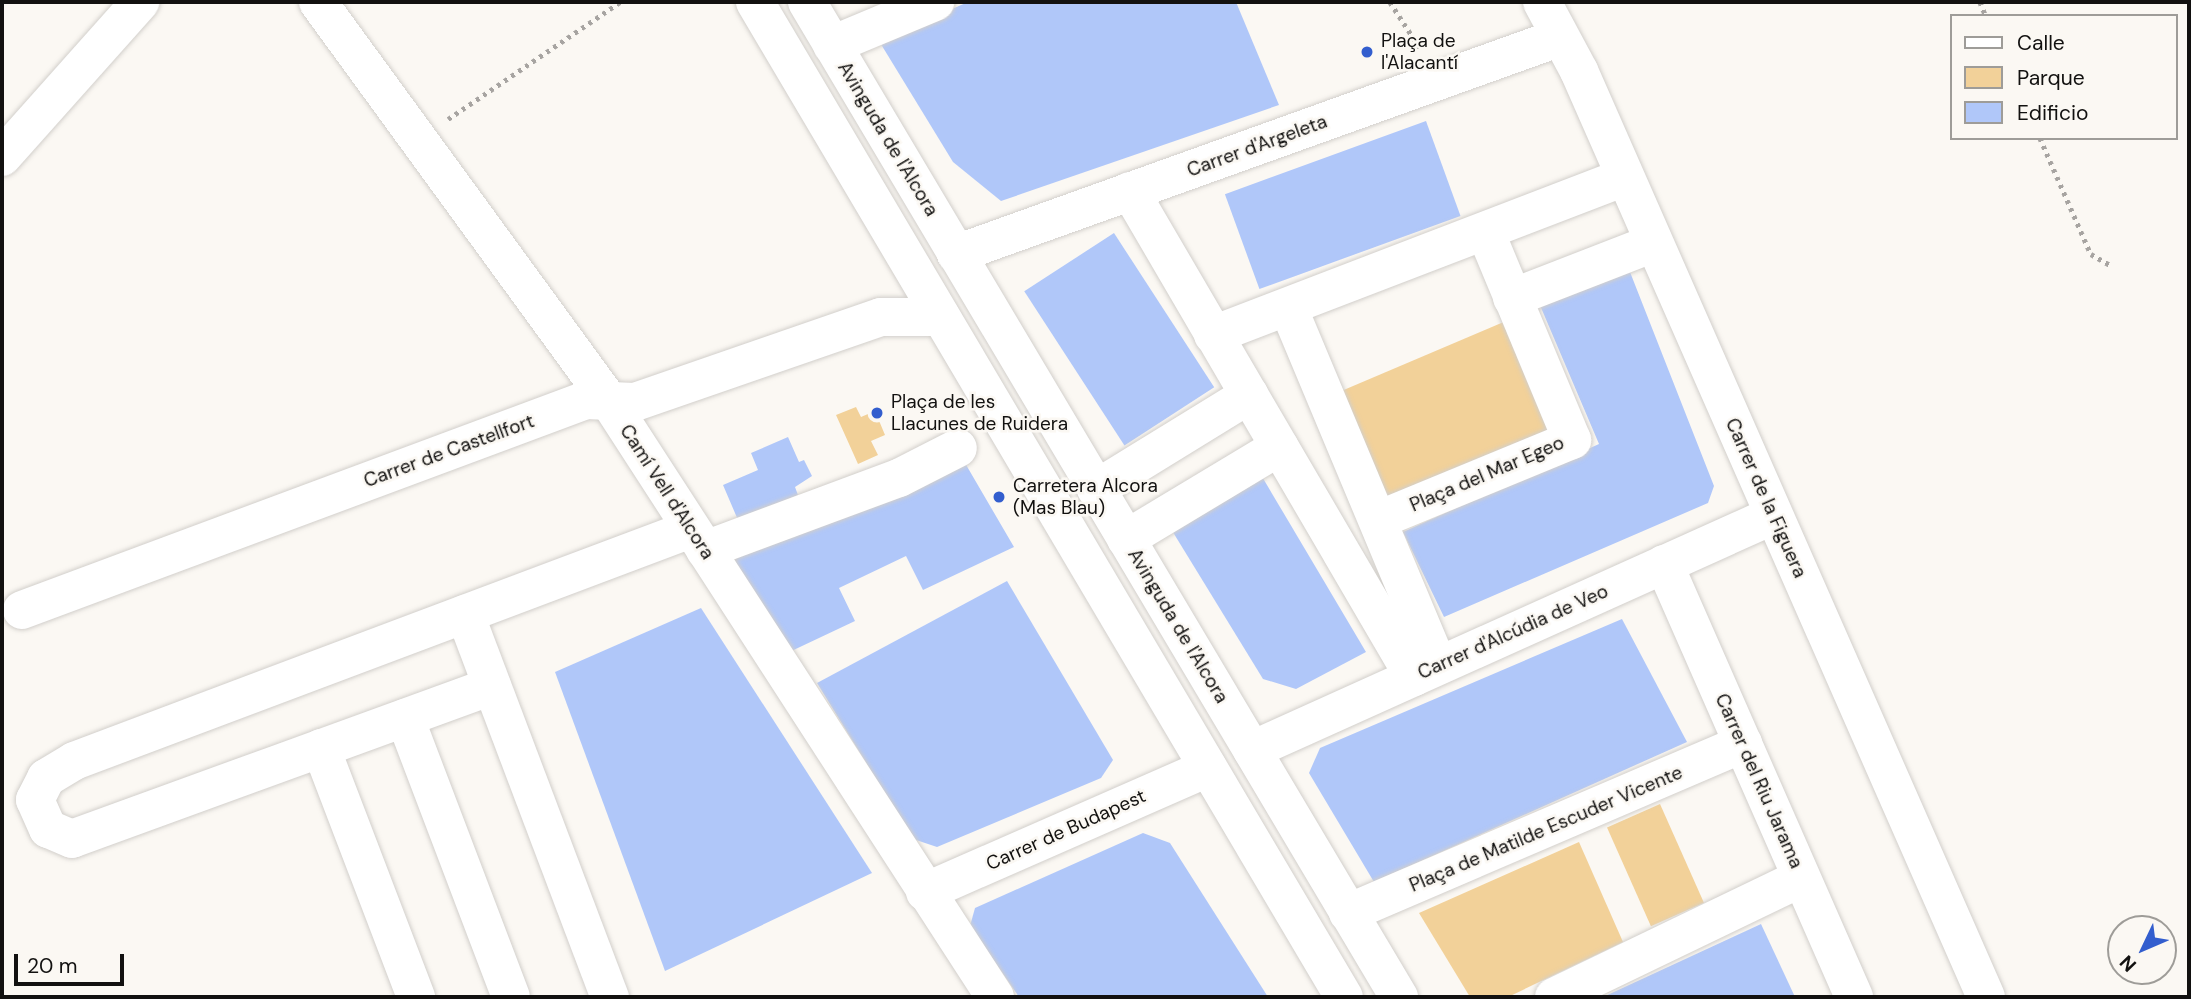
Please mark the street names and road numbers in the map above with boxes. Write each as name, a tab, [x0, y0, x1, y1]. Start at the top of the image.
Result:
street label: Avinguda de l'Alcora	[833, 58, 943, 220]
street label: Carrer d'Argeleta	[1184, 110, 1330, 182]
street label: Carrer de Castellfort	[361, 410, 537, 492]
street label: Carrer de la Figuera	[1721, 415, 1811, 581]
street label: Camí Vell d'Alcora	[615, 420, 719, 564]
street label: Plaça del Mar Egeo	[1406, 431, 1568, 517]
street label: Avinguda de l'Alcora	[1123, 545, 1233, 707]
street label: Carrer d'Alcúdia de Veo	[1414, 580, 1612, 684]
street label: Carrer del Riu Jarama	[1710, 690, 1808, 872]
street label: Plaça de Matilde Escuder Vicente	[1406, 761, 1686, 897]
street label: Carrer de Budapest	[983, 785, 1149, 875]

